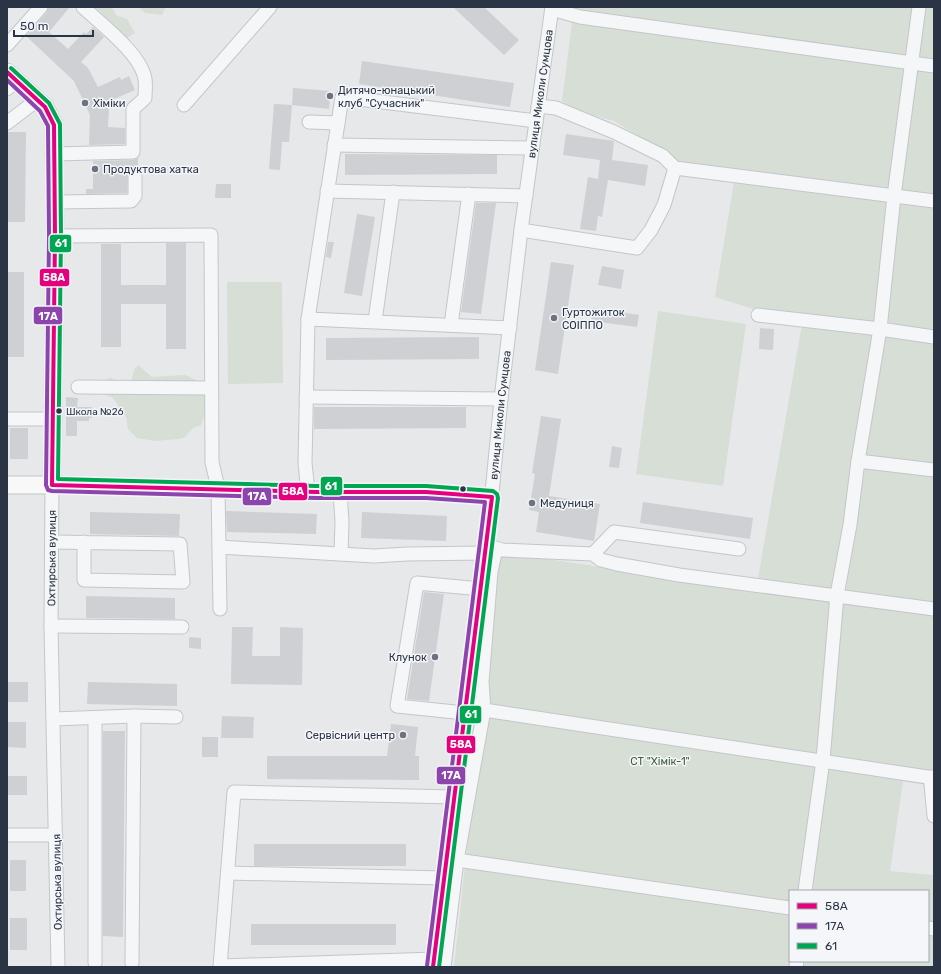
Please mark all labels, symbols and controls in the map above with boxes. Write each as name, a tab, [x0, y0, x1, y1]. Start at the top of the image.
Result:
scale bar	[14, 12, 93, 38]
text: 50 m	[20, 19, 48, 33]
street label: вулиця Миколи Сумцова	[525, 28, 556, 159]
place label: Дитячо-юнацький клуб "Сучасник"	[338, 84, 435, 110]
marker: Дитячо-юнацький клуб "Сучасник"	[325, 91, 335, 101]
place label: Хіміки	[93, 97, 125, 110]
marker: Хіміки	[80, 98, 90, 108]
place label: Продуктова хатка	[103, 163, 199, 176]
marker: Продуктова хатка	[90, 164, 100, 174]
line badge: 61	[49, 234, 72, 253]
text: 61	[55, 237, 67, 250]
line badge: 58А	[39, 268, 70, 287]
text: 58А	[43, 271, 65, 284]
line badge: 17А	[33, 306, 63, 325]
place label: Гуртожиток СОІППО	[562, 306, 625, 332]
text: 17А	[38, 310, 58, 323]
marker: Гуртожиток СОІППО	[549, 313, 559, 323]
street label: вулиця Миколи Сумцова	[487, 350, 514, 480]
marker: Школа №26	[54, 406, 64, 416]
place label: Школа №26	[66, 406, 124, 418]
line badge: 61	[320, 476, 343, 496]
text: 61	[325, 480, 337, 493]
line badge: 58А	[278, 482, 308, 501]
unlabelled marker	[458, 484, 468, 494]
text: 58А	[282, 485, 304, 498]
line badge: 17А	[242, 487, 272, 506]
text: 17А	[247, 490, 267, 503]
place label: Медуниця	[540, 497, 594, 510]
marker: Медуниця	[527, 498, 537, 508]
street label: Охтирська вулиця	[45, 510, 59, 606]
place label: Клунок	[389, 651, 427, 664]
marker: Клунок	[430, 652, 440, 662]
line badge: 61	[459, 705, 482, 724]
text: 61	[465, 708, 477, 721]
place label: Сервісний центр	[305, 729, 395, 742]
marker: Сервісний центр	[398, 730, 408, 740]
line badge: 58А	[446, 735, 476, 754]
text: 58А	[450, 738, 472, 751]
park label: СТ "Хімік-1"	[630, 755, 690, 768]
line badge: 17А	[436, 766, 466, 785]
text: 17А	[441, 769, 461, 782]
street label: Охтирська вулиця	[50, 834, 65, 930]
legend	[789, 890, 929, 962]
text: 58А	[825, 899, 848, 913]
text: 17А	[825, 919, 844, 933]
text: 61	[825, 939, 837, 953]

